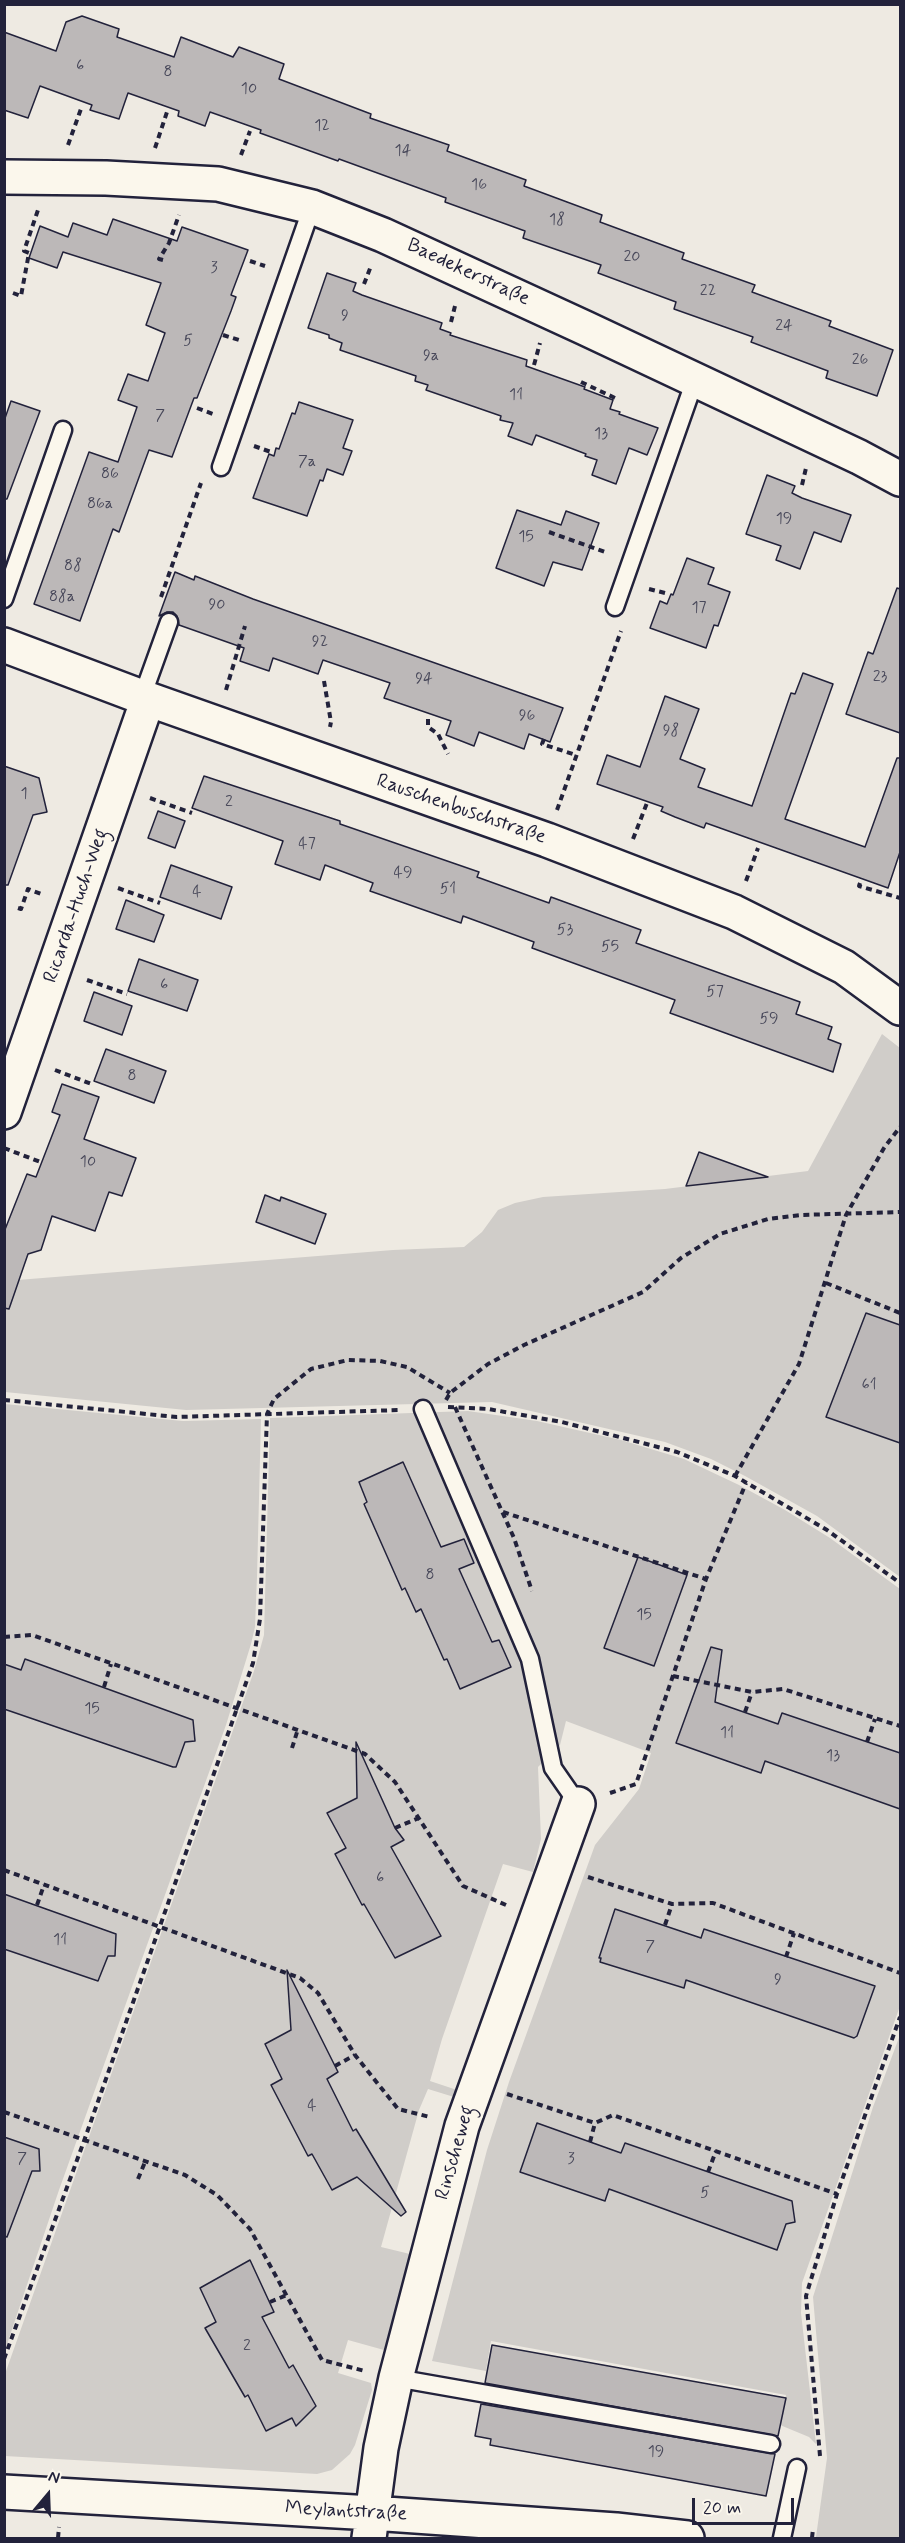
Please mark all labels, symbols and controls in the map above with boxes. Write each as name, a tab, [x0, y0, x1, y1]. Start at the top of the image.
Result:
house number: 6	[76, 57, 84, 77]
house number: 8	[163, 63, 173, 83]
house number: 10	[241, 80, 257, 100]
house number: 12	[314, 117, 330, 137]
house number: 14	[395, 142, 411, 162]
house number: 16	[471, 176, 487, 196]
house number: 18	[549, 211, 565, 231]
street label: Baedekerstraße	[403, 234, 533, 312]
house number: 20	[624, 248, 640, 268]
house number: 3	[210, 259, 218, 279]
house number: 22	[700, 282, 716, 302]
house number: 9	[341, 307, 349, 327]
house number: 24	[775, 317, 793, 337]
house number: 5	[183, 332, 193, 352]
house number: 9a	[423, 347, 439, 367]
house number: 26	[852, 351, 868, 371]
house number: 11	[509, 386, 523, 406]
house number: 7	[155, 407, 165, 427]
house number: 13	[594, 425, 608, 445]
house number: 7a	[298, 453, 316, 473]
house number: 86	[101, 465, 119, 485]
house number: 86a	[87, 495, 113, 515]
house number: 19	[776, 510, 792, 530]
house number: 15	[518, 528, 534, 548]
house number: 88	[64, 557, 82, 577]
house number: 88a	[49, 588, 75, 608]
house number: 90	[208, 596, 226, 616]
house number: 17	[691, 599, 707, 619]
house number: 92	[312, 633, 328, 653]
house number: 23	[873, 668, 887, 688]
house number: 94	[415, 670, 433, 690]
house number: 96	[519, 707, 535, 727]
house number: 98	[663, 722, 679, 742]
street label: Rauschenbuschstraße	[373, 770, 549, 850]
house number: 1	[20, 785, 28, 805]
house number: 2	[225, 793, 233, 813]
street label: Ricarda-Huch-Weg	[39, 826, 115, 986]
house number: 47	[298, 835, 316, 855]
house number: 49	[394, 864, 412, 884]
house number: 51	[440, 880, 456, 900]
house number: 4	[192, 883, 202, 903]
house number: 53	[557, 921, 573, 941]
house number: 55	[601, 938, 619, 958]
house number: 6	[160, 976, 168, 996]
house number: 57	[706, 983, 724, 1003]
house number: 59	[759, 1010, 779, 1030]
house number: 8	[127, 1067, 137, 1087]
house number: 10	[80, 1153, 96, 1173]
house number: 61	[861, 1376, 877, 1396]
house number: 8	[425, 1566, 435, 1586]
house number: 15	[636, 1606, 652, 1626]
house number: 15	[84, 1700, 100, 1720]
house number: 11	[720, 1724, 734, 1744]
house number: 13	[826, 1747, 840, 1767]
house number: 6	[376, 1869, 384, 1889]
house number: 11	[53, 1931, 67, 1951]
house number: 7	[645, 1938, 655, 1958]
house number: 9	[774, 1971, 782, 1991]
house number: 4	[307, 2097, 317, 2117]
street label: Rinscheweg	[431, 2103, 481, 2203]
house number: 7	[17, 2150, 27, 2170]
house number: 3	[567, 2150, 575, 2170]
house number: 5	[700, 2184, 710, 2204]
house number: 2	[243, 2337, 251, 2357]
house number: 19	[648, 2443, 664, 2463]
north arrow	[18, 2465, 78, 2525]
text: N	[46, 2466, 62, 2489]
scale bar	[695, 2486, 797, 2524]
text: 20 m	[703, 2496, 741, 2520]
street label: Meylantstraße	[284, 2497, 408, 2527]

